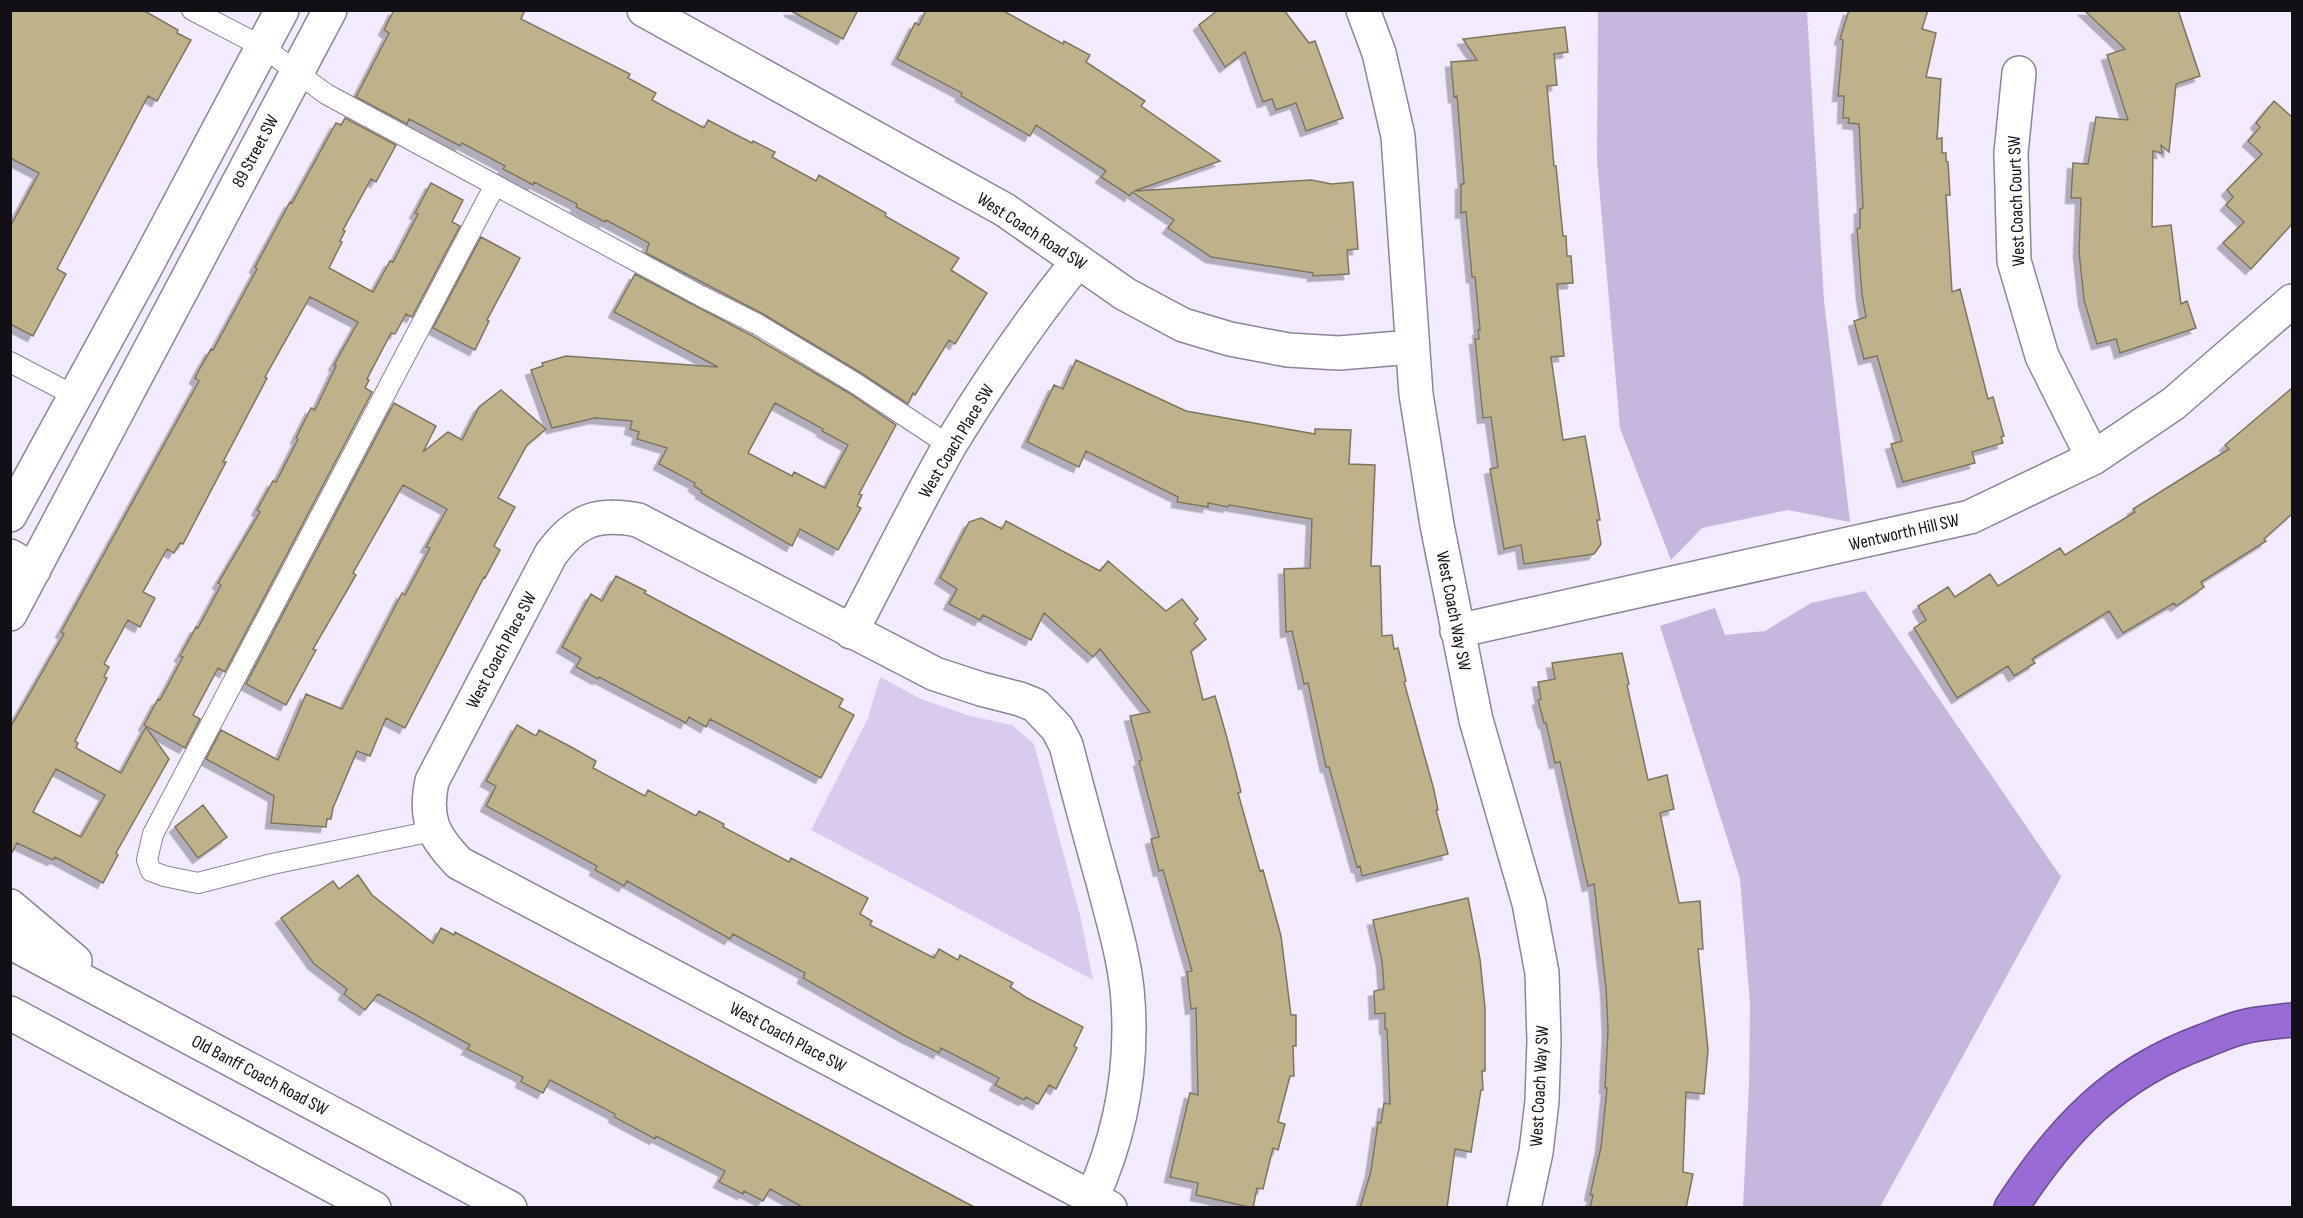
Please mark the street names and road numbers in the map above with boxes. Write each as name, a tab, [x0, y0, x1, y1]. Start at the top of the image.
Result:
street label: 89 Street SW	[228, 111, 283, 191]
street label: West Coach Court SW	[2004, 135, 2029, 267]
street label: West Coach Road SW	[973, 188, 1091, 275]
street label: West Coach Place SW	[914, 380, 999, 502]
street label: Wentworth Hill SW	[1847, 510, 1961, 555]
street label: West Coach Way SW	[1432, 549, 1475, 673]
street label: West Coach Place SW	[462, 588, 541, 712]
street label: West Coach Place SW	[726, 998, 850, 1077]
street label: West Coach Way SW	[1526, 1025, 1553, 1147]
street label: Old Banff Coach Road SW	[188, 1031, 332, 1120]

